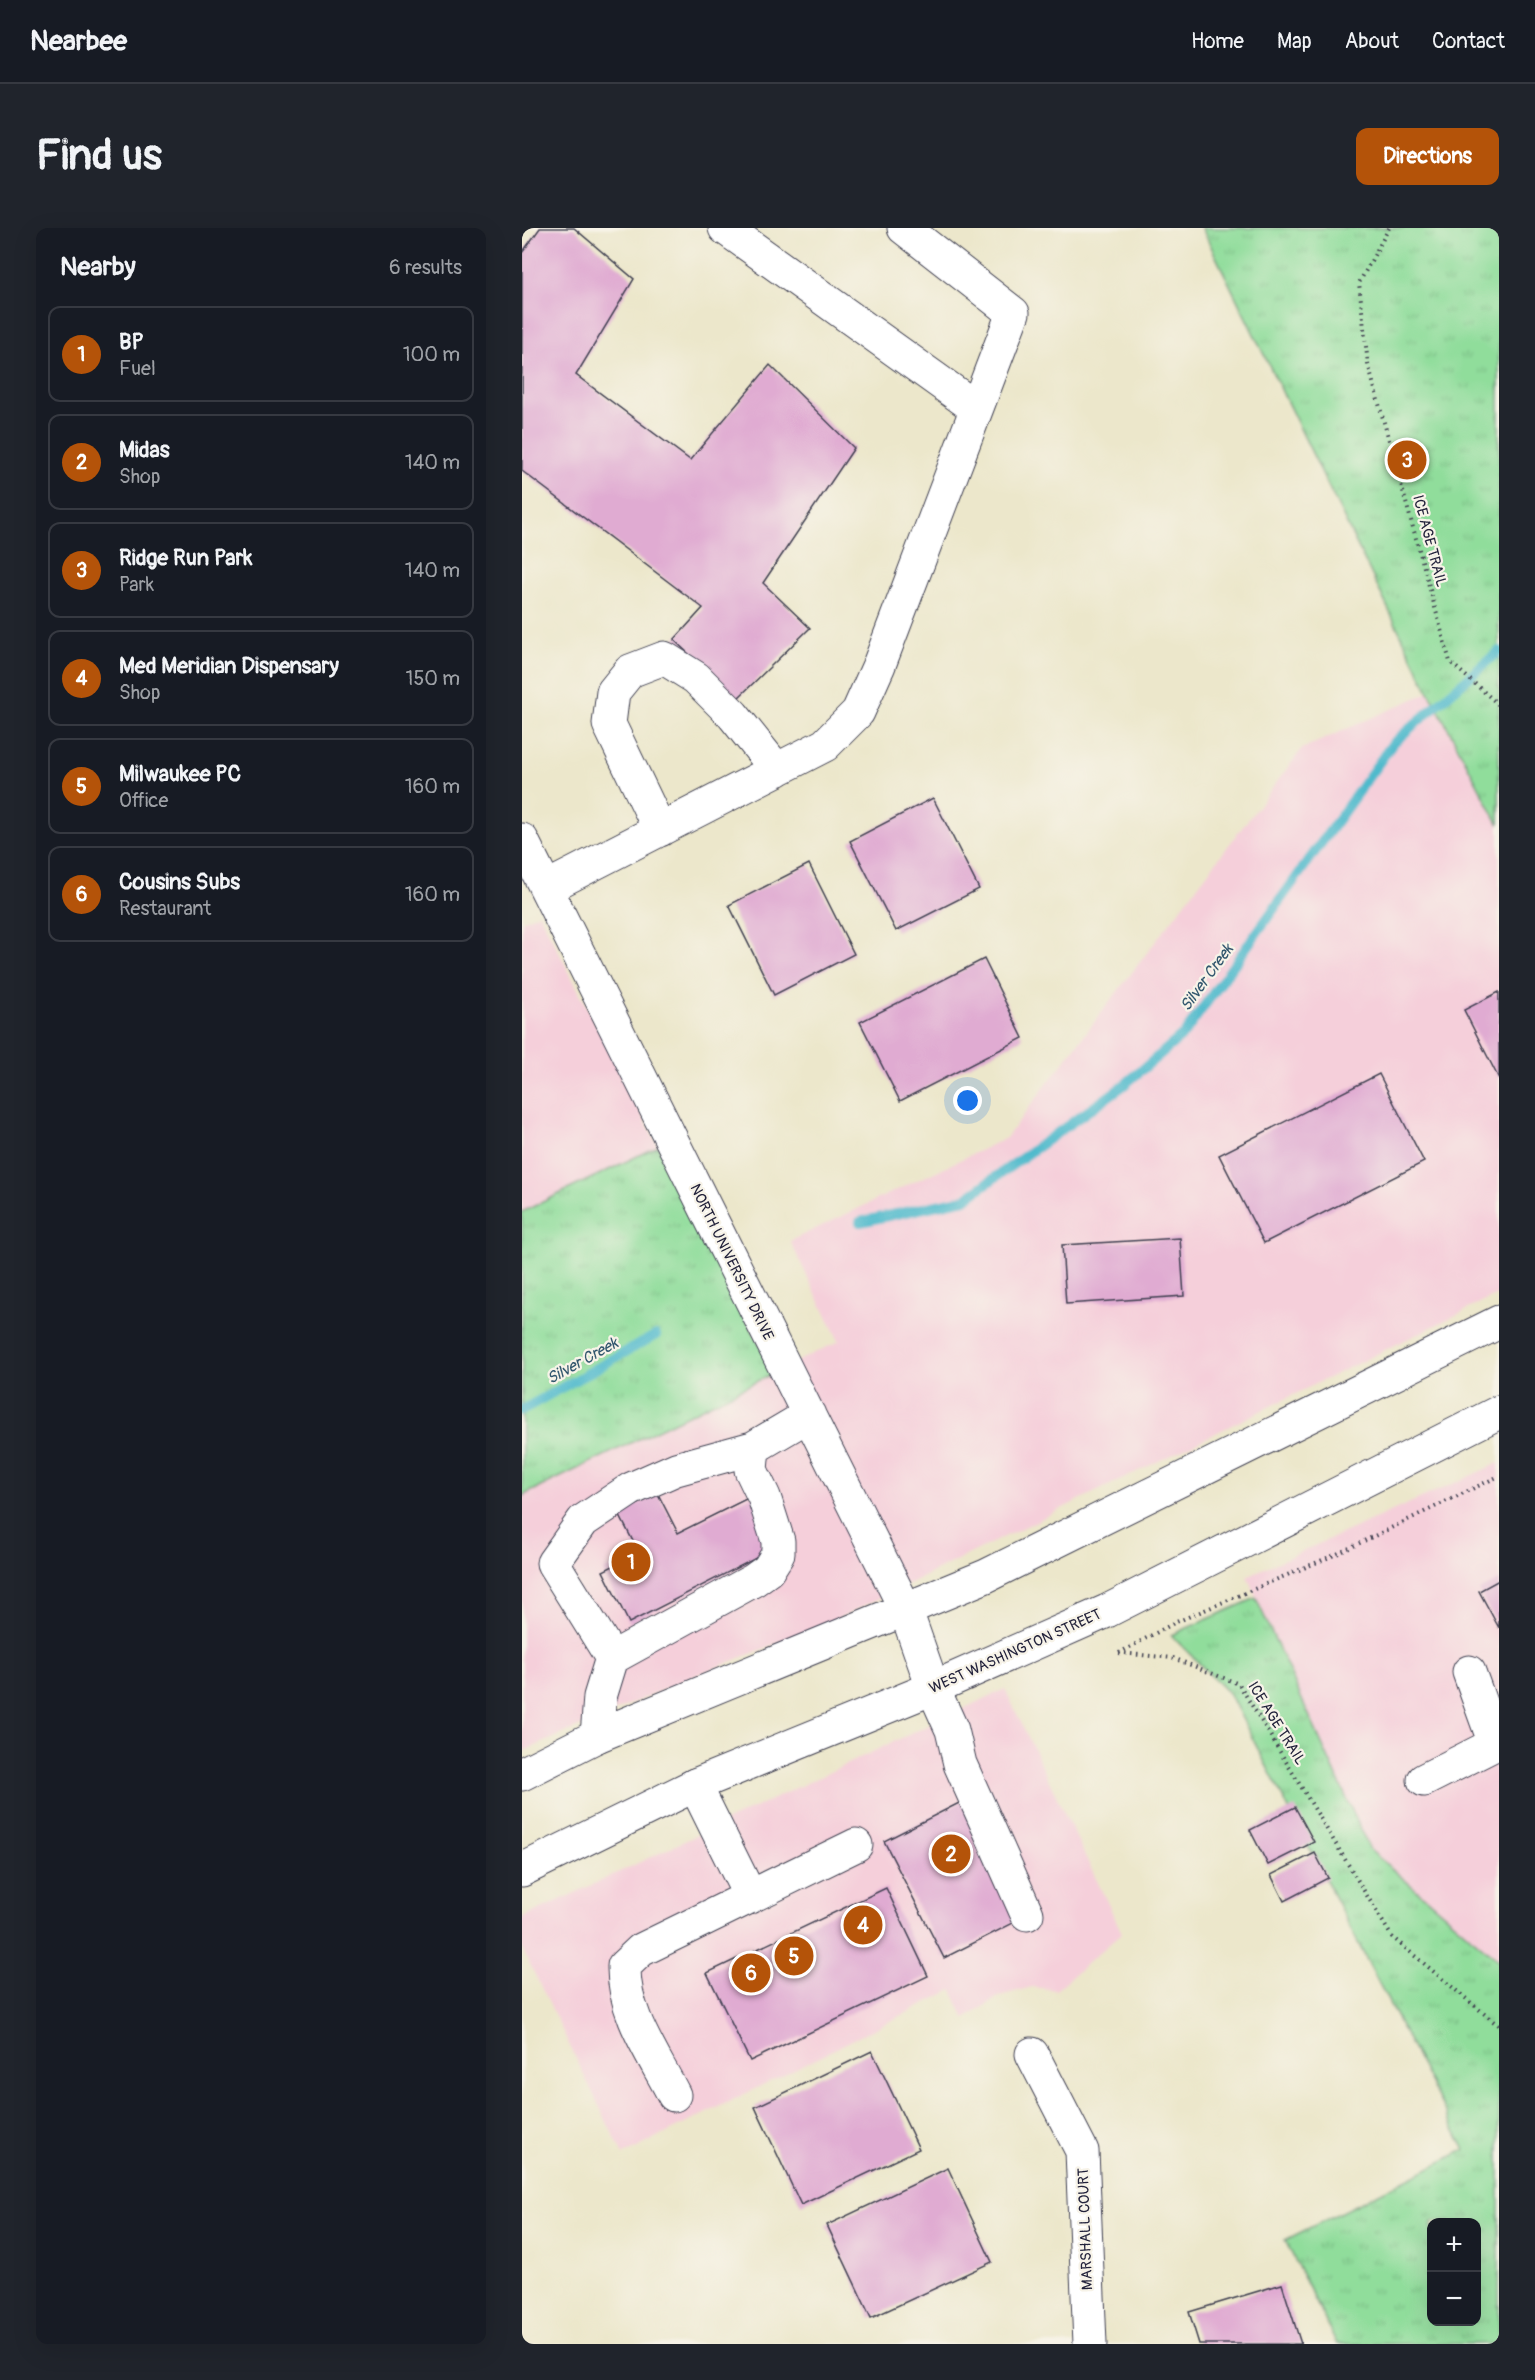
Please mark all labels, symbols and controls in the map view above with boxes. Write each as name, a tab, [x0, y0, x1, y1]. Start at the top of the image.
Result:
text: Nearbee	[30, 24, 127, 59]
text: Home	[1191, 28, 1244, 55]
text: Map	[1277, 28, 1312, 55]
text: About	[1345, 28, 1399, 55]
text: Contact	[1432, 28, 1505, 55]
button: Directions	[1356, 128, 1499, 185]
text: Find us	[36, 130, 162, 182]
text: Nearby	[60, 251, 136, 283]
text: 6 results	[389, 255, 462, 280]
text: BP	[119, 328, 144, 356]
text: 1	[78, 342, 85, 367]
text: 100 m	[403, 342, 460, 367]
text: Fuel	[119, 356, 156, 381]
text: Midas	[119, 436, 170, 464]
pin: 3	[1388, 438, 1426, 482]
text: 2	[76, 450, 87, 475]
text: 140 m	[405, 450, 460, 475]
text: Shop	[119, 464, 160, 489]
street label: ICE AGE TRAIL	[1408, 493, 1451, 589]
text: Ridge Run Park	[119, 544, 253, 572]
text: 3	[76, 558, 87, 583]
text: 140 m	[405, 558, 460, 583]
text: Park	[119, 572, 154, 597]
text: Med Meridian Dispensary	[119, 652, 339, 680]
text: 4	[76, 666, 87, 691]
text: 150 m	[406, 666, 460, 691]
text: Shop	[119, 680, 160, 705]
text: Milwaukee PC	[119, 760, 241, 788]
text: 5	[76, 774, 87, 799]
text: 160 m	[405, 774, 460, 799]
text: Office	[119, 788, 168, 813]
text: Cousins Subs	[119, 868, 240, 896]
text: 6	[76, 882, 87, 907]
text: 160 m	[405, 882, 460, 907]
text: Restaurant	[119, 896, 211, 921]
water label: Silver Creek	[1176, 939, 1239, 1015]
your location	[953, 1086, 982, 1115]
street label: NORTH UNIVERSITY DRIVE	[685, 1181, 778, 1344]
water label: Silver Creek	[544, 1333, 623, 1389]
pin: 1	[612, 1540, 650, 1584]
street label: WEST WASHINGTON STREET	[926, 1605, 1104, 1698]
street label: ICE AGE TRAIL	[1243, 1678, 1310, 1768]
pin: 2	[932, 1832, 970, 1876]
pin: 4	[844, 1902, 882, 1948]
pin: 5	[774, 1934, 814, 1978]
pin: 6	[732, 1950, 770, 1996]
street label: MARSHALL COURT	[1074, 2167, 1097, 2291]
map controls	[1427, 2218, 1481, 2326]
button: +	[1427, 2218, 1481, 2272]
button: −	[1427, 2272, 1481, 2326]

